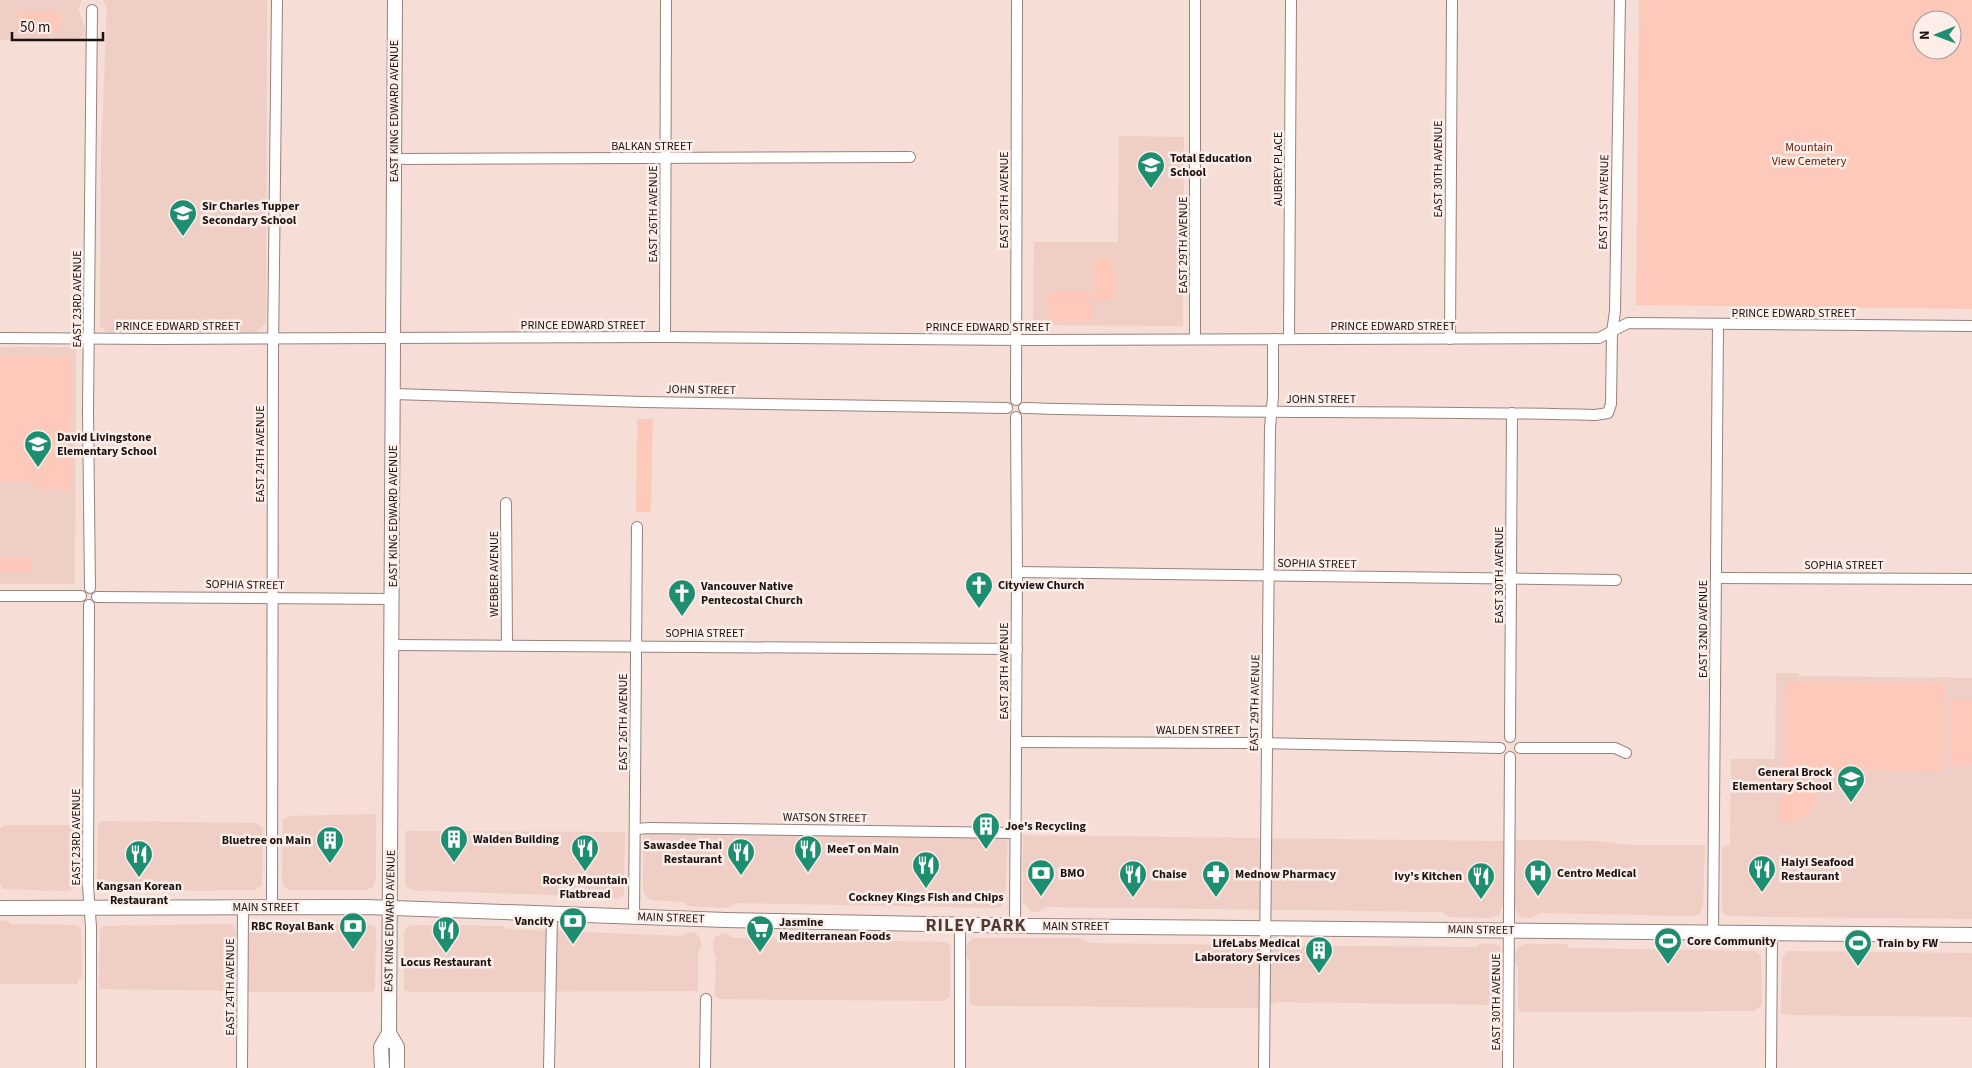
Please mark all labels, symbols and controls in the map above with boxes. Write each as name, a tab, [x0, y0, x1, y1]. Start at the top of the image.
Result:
scale bar	[12, 10, 104, 42]
north arrow	[1912, 10, 1962, 60]
text: 50 m	[20, 17, 50, 38]
text: N	[1915, 30, 1935, 40]
street label: EAST KING EDWARD AVENUE	[386, 40, 403, 182]
street label: EAST 30TH AVENUE	[1430, 120, 1447, 218]
street label: AUBREY PLACE	[1270, 132, 1287, 206]
street label: BALKAN STREET	[611, 138, 693, 155]
park label: Mountain View Cemetery	[1772, 139, 1847, 170]
school or university icon: Total Education School	[1136, 150, 1166, 189]
place label: Total Education School	[1170, 150, 1252, 181]
street label: EAST 28TH AVENUE	[996, 151, 1013, 249]
street label: EAST 31ST AVENUE	[1595, 154, 1613, 250]
street label: EAST 26TH AVENUE	[645, 165, 662, 263]
street label: EAST 29TH AVENUE	[1175, 196, 1192, 294]
school or university icon: Sir Charles Tupper Secondary School	[168, 198, 198, 237]
place label: Sir Charles Tupper Secondary School	[202, 198, 299, 229]
street label: EAST 23RD AVENUE	[69, 250, 86, 348]
street label: PRINCE EDWARD STREET	[1732, 305, 1857, 322]
street label: PRINCE EDWARD STREET	[521, 317, 646, 334]
street label: PRINCE EDWARD STREET	[116, 318, 241, 335]
street label: PRINCE EDWARD STREET	[1331, 318, 1456, 335]
street label: PRINCE EDWARD STREET	[926, 319, 1051, 336]
street label: JOHN STREET	[666, 381, 737, 399]
street label: JOHN STREET	[1286, 391, 1357, 408]
street label: EAST 24TH AVENUE	[252, 405, 269, 503]
school or university icon: David Livingstone Elementary School	[23, 429, 53, 468]
place label: David Livingstone Elementary School	[57, 429, 157, 460]
street label: EAST KING EDWARD AVENUE	[385, 445, 402, 587]
street label: EAST 30TH AVENUE	[1491, 526, 1508, 624]
street label: WEBBER AVENUE	[486, 531, 503, 617]
street label: SOPHIA STREET	[1277, 555, 1357, 573]
street label: SOPHIA STREET	[1804, 557, 1884, 574]
church icon: Cityview Church	[964, 570, 994, 609]
street label: SOPHIA STREET	[205, 576, 285, 594]
place label: Cityview Church	[998, 577, 1085, 594]
church icon: Vancouver Native Pentecostal Church	[667, 578, 697, 617]
place label: Vancouver Native Pentecostal Church	[700, 578, 803, 609]
street label: EAST 32ND AVENUE	[1695, 580, 1712, 678]
street label: EAST 28TH AVENUE	[996, 622, 1013, 720]
street label: SOPHIA STREET	[665, 625, 745, 642]
street label: EAST 29TH AVENUE	[1246, 654, 1264, 752]
street label: EAST 26TH AVENUE	[615, 673, 632, 771]
street label: WALDEN STREET	[1156, 722, 1241, 739]
place label: General Brock Elementary School	[1732, 764, 1833, 795]
school or university icon: General Brock Elementary School	[1836, 764, 1866, 803]
street label: EAST 23RD AVENUE	[68, 788, 85, 886]
street label: WATSON STREET	[783, 809, 868, 827]
building icon: Joe's Recycling	[971, 811, 1001, 850]
place label: Joe's Recycling	[1005, 818, 1087, 835]
building icon: Walden Building	[439, 824, 469, 863]
building icon: Bluetree on Main	[315, 825, 345, 864]
place label: Walden Building	[473, 831, 560, 848]
place label: Bluetree on Main	[222, 832, 311, 849]
restaurant icon: Rocky Mountain Flatbread	[570, 833, 600, 872]
restaurant icon: MeeT on Main	[793, 834, 823, 873]
place label: Sawasdee Thai Restaurant	[643, 837, 722, 868]
restaurant icon: Sawasdee Thai Restaurant	[726, 837, 756, 876]
restaurant icon: Kangsan Korean Restaurant	[124, 839, 154, 878]
place label: MeeT on Main	[827, 841, 899, 858]
street label: EAST KING EDWARD AVENUE	[380, 850, 400, 992]
restaurant icon: Cockney Kings Fish and Chips	[911, 850, 941, 889]
restaurant icon: Haiyi Seafood Restaurant	[1747, 854, 1777, 893]
place label: Haiyi Seafood Restaurant	[1781, 854, 1854, 885]
bank icon: BMO	[1026, 858, 1056, 897]
hospital icon: Centro Medical	[1523, 858, 1553, 897]
restaurant icon: Chaise	[1118, 859, 1148, 898]
pharmacy icon: Mednow Pharmacy	[1201, 859, 1231, 898]
restaurant icon: Ivy's Kitchen	[1466, 861, 1496, 900]
place label: BMO	[1060, 865, 1085, 882]
place label: Centro Medical	[1557, 865, 1637, 882]
place label: Chaise	[1152, 866, 1187, 883]
place label: Mednow Pharmacy	[1235, 866, 1337, 883]
place label: Ivy's Kitchen	[1394, 868, 1462, 885]
place label: Rocky Mountain Flatbread	[542, 872, 628, 903]
place label: Kangsan Korean Restaurant	[96, 878, 182, 909]
place label: Cockney Kings Fish and Chips	[848, 889, 1004, 906]
street label: MAIN STREET	[232, 899, 300, 916]
bank icon: Vancity	[558, 906, 588, 945]
street label: MAIN STREET	[637, 908, 705, 928]
bank icon: RBC Royal Bank	[338, 911, 368, 950]
place label: Vancity	[514, 913, 555, 930]
district label: RILEY PARK	[925, 913, 1027, 938]
supermarket icon: Jasmine Mediterranean Foods	[745, 914, 775, 953]
place label: Jasmine Mediterranean Foods	[779, 914, 891, 945]
restaurant icon: Locus Restaurant	[431, 915, 461, 954]
place label: RBC Royal Bank	[251, 918, 334, 935]
street label: MAIN STREET	[1042, 918, 1110, 935]
street label: MAIN STREET	[1447, 921, 1515, 939]
sports icon: Core Community	[1653, 926, 1683, 965]
sports icon: Train by FW	[1843, 928, 1873, 967]
place label: Core Community	[1687, 933, 1777, 950]
place label: LifeLabs Medical Laboratory Services	[1195, 935, 1301, 966]
building icon: LifeLabs Medical Laboratory Services	[1304, 935, 1334, 974]
place label: Train by FW	[1877, 935, 1938, 952]
street label: EAST 24TH AVENUE	[222, 938, 239, 1036]
street label: EAST 30TH AVENUE	[1488, 953, 1505, 1051]
place label: Locus Restaurant	[400, 954, 492, 971]

